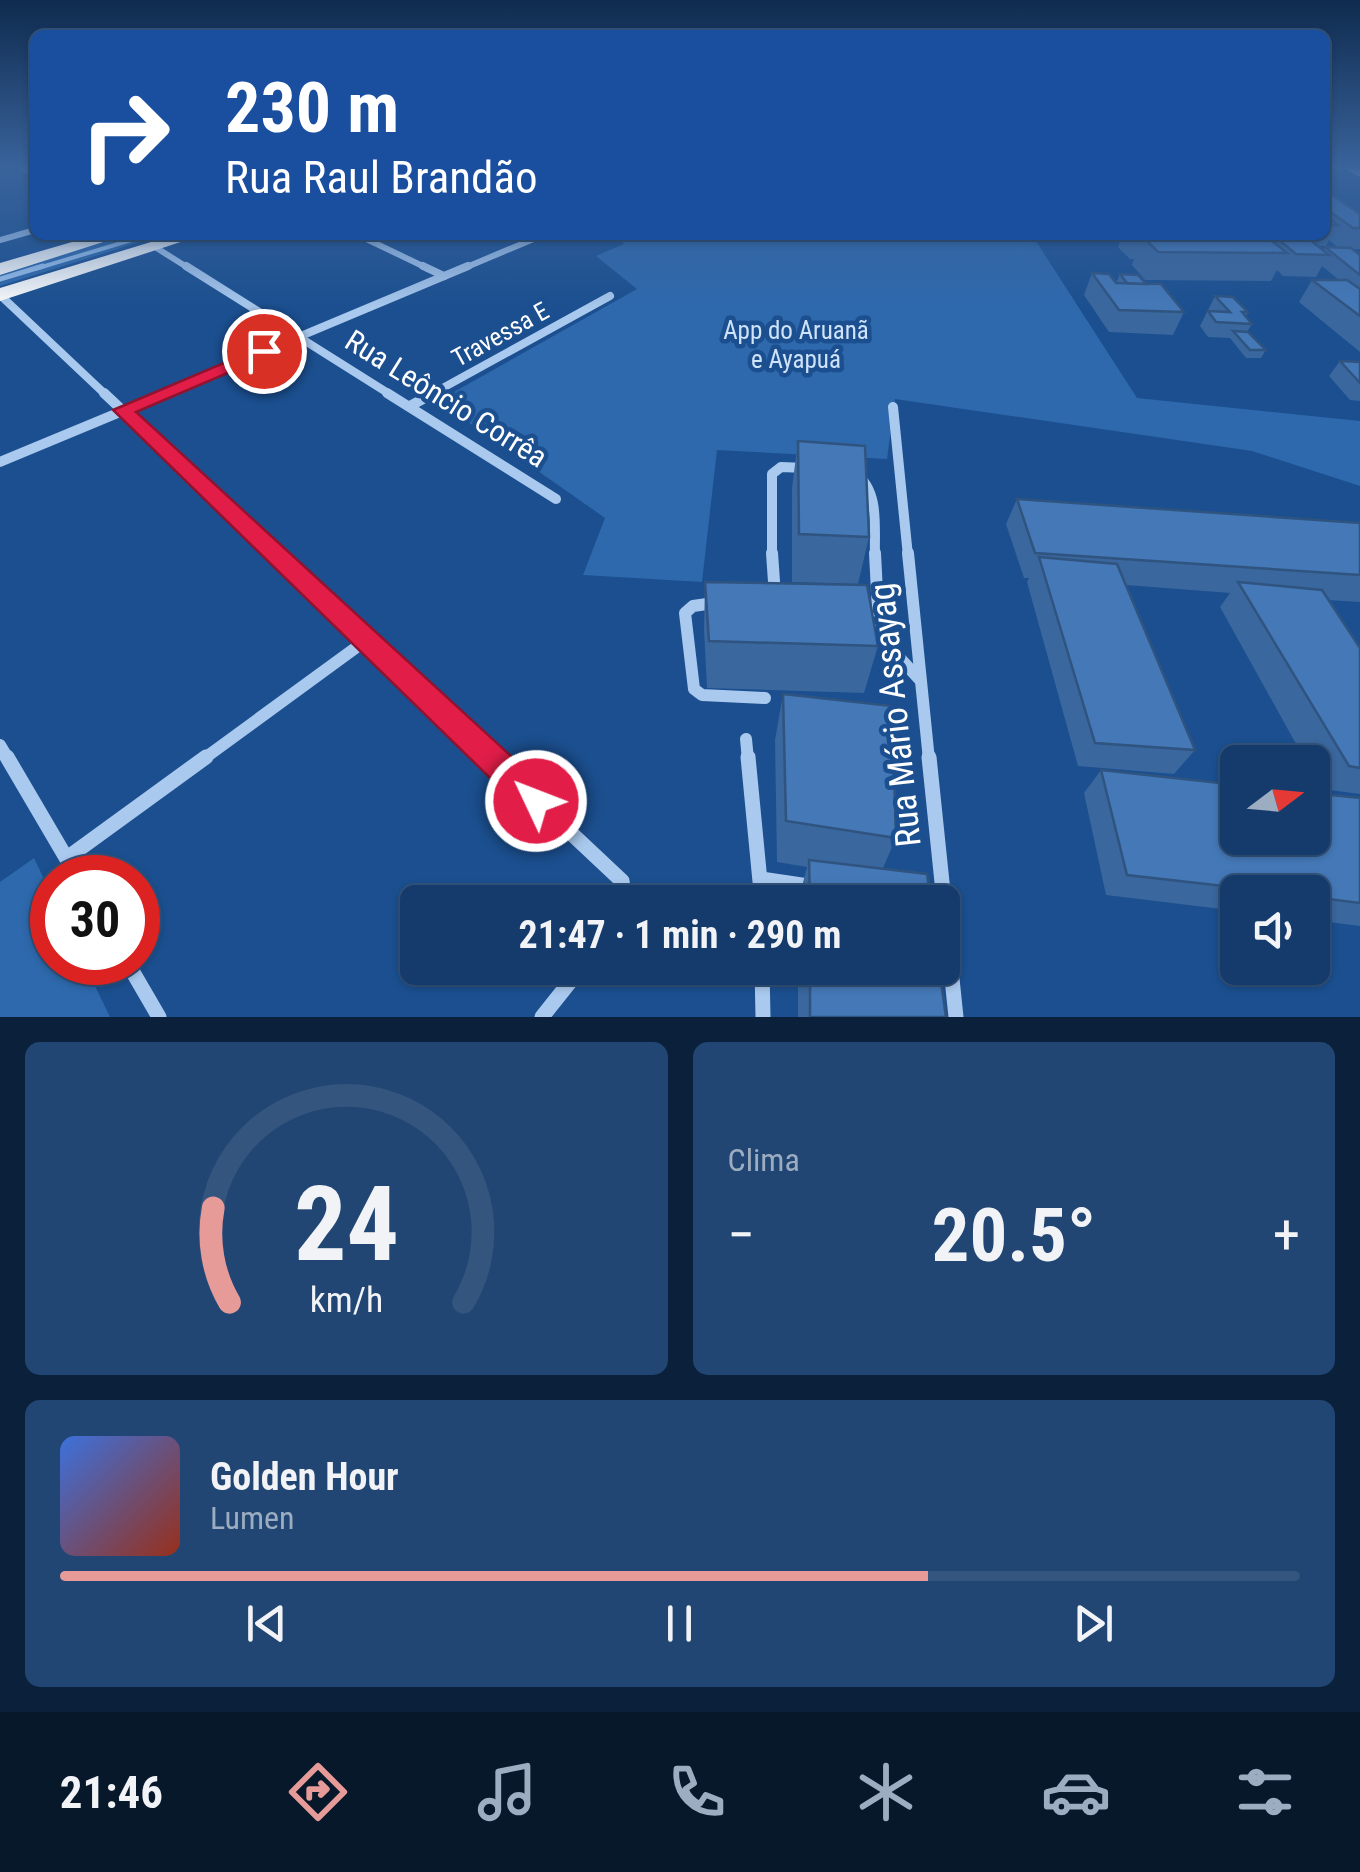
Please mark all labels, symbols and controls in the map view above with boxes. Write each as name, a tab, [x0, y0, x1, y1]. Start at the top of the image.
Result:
text: 230 m	[225, 67, 399, 149]
icon: right	[60, 70, 190, 200]
text: Rua Raul Brandão	[225, 151, 538, 204]
street label: Travessa E	[447, 296, 554, 373]
pin	[222, 309, 307, 394]
park label: App do Aruanã e Ayapuá	[723, 316, 869, 374]
street label: Rua Leôncio Corrêa	[339, 323, 553, 475]
icon: arrive	[237, 324, 292, 379]
street label: Rua Mário Assayag	[861, 581, 930, 849]
north arrow	[1220, 745, 1330, 855]
map controls	[1220, 745, 1330, 985]
position arrow	[484, 749, 588, 853]
speed limit sign: 30	[30, 855, 160, 985]
button: sound	[1220, 875, 1330, 985]
text: 21:47 · 1 min · 290 m	[519, 913, 841, 957]
text: Clima	[728, 1141, 800, 1179]
text: 24	[294, 1164, 399, 1285]
text: 20.5°	[932, 1191, 1096, 1279]
text: −	[728, 1203, 755, 1267]
text: +	[1273, 1203, 1300, 1267]
text: km/h	[309, 1279, 383, 1321]
text: Golden Hour	[210, 1455, 399, 1499]
text: Lumen	[210, 1499, 295, 1537]
icon: previous	[239, 1596, 294, 1651]
icon: pause	[652, 1596, 707, 1651]
icon: next	[1066, 1596, 1121, 1651]
icon: directions	[283, 1757, 353, 1827]
icon: music	[472, 1757, 542, 1827]
icon: phone	[662, 1757, 732, 1827]
icon: climate	[851, 1757, 921, 1827]
icon: car	[1041, 1757, 1111, 1827]
icon: filters	[1230, 1757, 1300, 1827]
text: 21:46	[60, 1766, 163, 1819]

